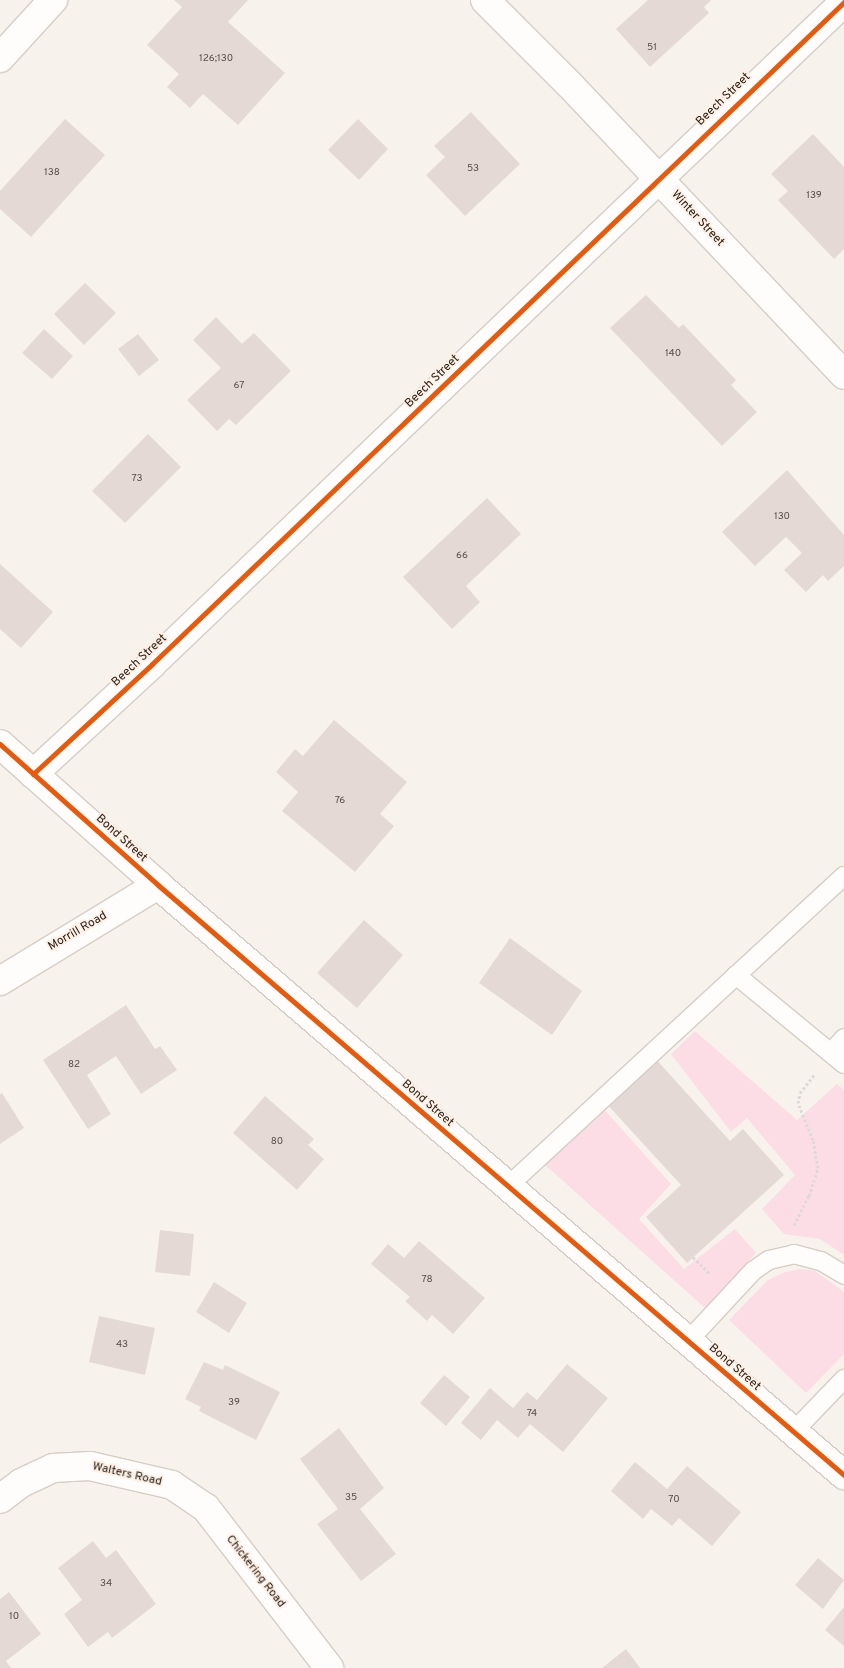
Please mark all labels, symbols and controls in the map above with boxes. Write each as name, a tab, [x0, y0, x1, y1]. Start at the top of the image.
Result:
house number: 51	[647, 42, 657, 54]
house number: 126;130	[199, 53, 233, 65]
street label: Beech Street	[694, 71, 754, 129]
house number: 53	[467, 163, 479, 175]
house number: 138	[44, 167, 60, 179]
street label: Winter Street	[667, 188, 727, 250]
house number: 139	[806, 190, 822, 202]
house number: 140	[665, 348, 681, 360]
street label: Beech Street	[403, 353, 463, 411]
house number: 67	[234, 380, 244, 392]
house number: 73	[131, 473, 143, 485]
house number: 130	[774, 511, 790, 523]
house number: 66	[456, 550, 468, 562]
street label: Beech Street	[110, 632, 170, 690]
house number: 76	[335, 795, 345, 807]
street label: Bond Street	[92, 812, 150, 866]
street label: Morrill Road	[46, 909, 110, 955]
house number: 82	[68, 1059, 80, 1071]
street label: Bond Street	[398, 1078, 456, 1130]
house number: 80	[271, 1136, 283, 1148]
house number: 78	[421, 1274, 433, 1286]
house number: 43	[116, 1339, 128, 1351]
street label: Bond Street	[705, 1342, 763, 1394]
house number: 39	[228, 1397, 240, 1409]
house number: 74	[527, 1408, 537, 1420]
street label: Walters Road	[91, 1460, 163, 1490]
house number: 35	[345, 1492, 357, 1504]
house number: 70	[668, 1494, 680, 1506]
street label: Chickering Road	[222, 1533, 288, 1611]
house number: 34	[100, 1578, 112, 1590]
house number: 10	[9, 1611, 19, 1623]

